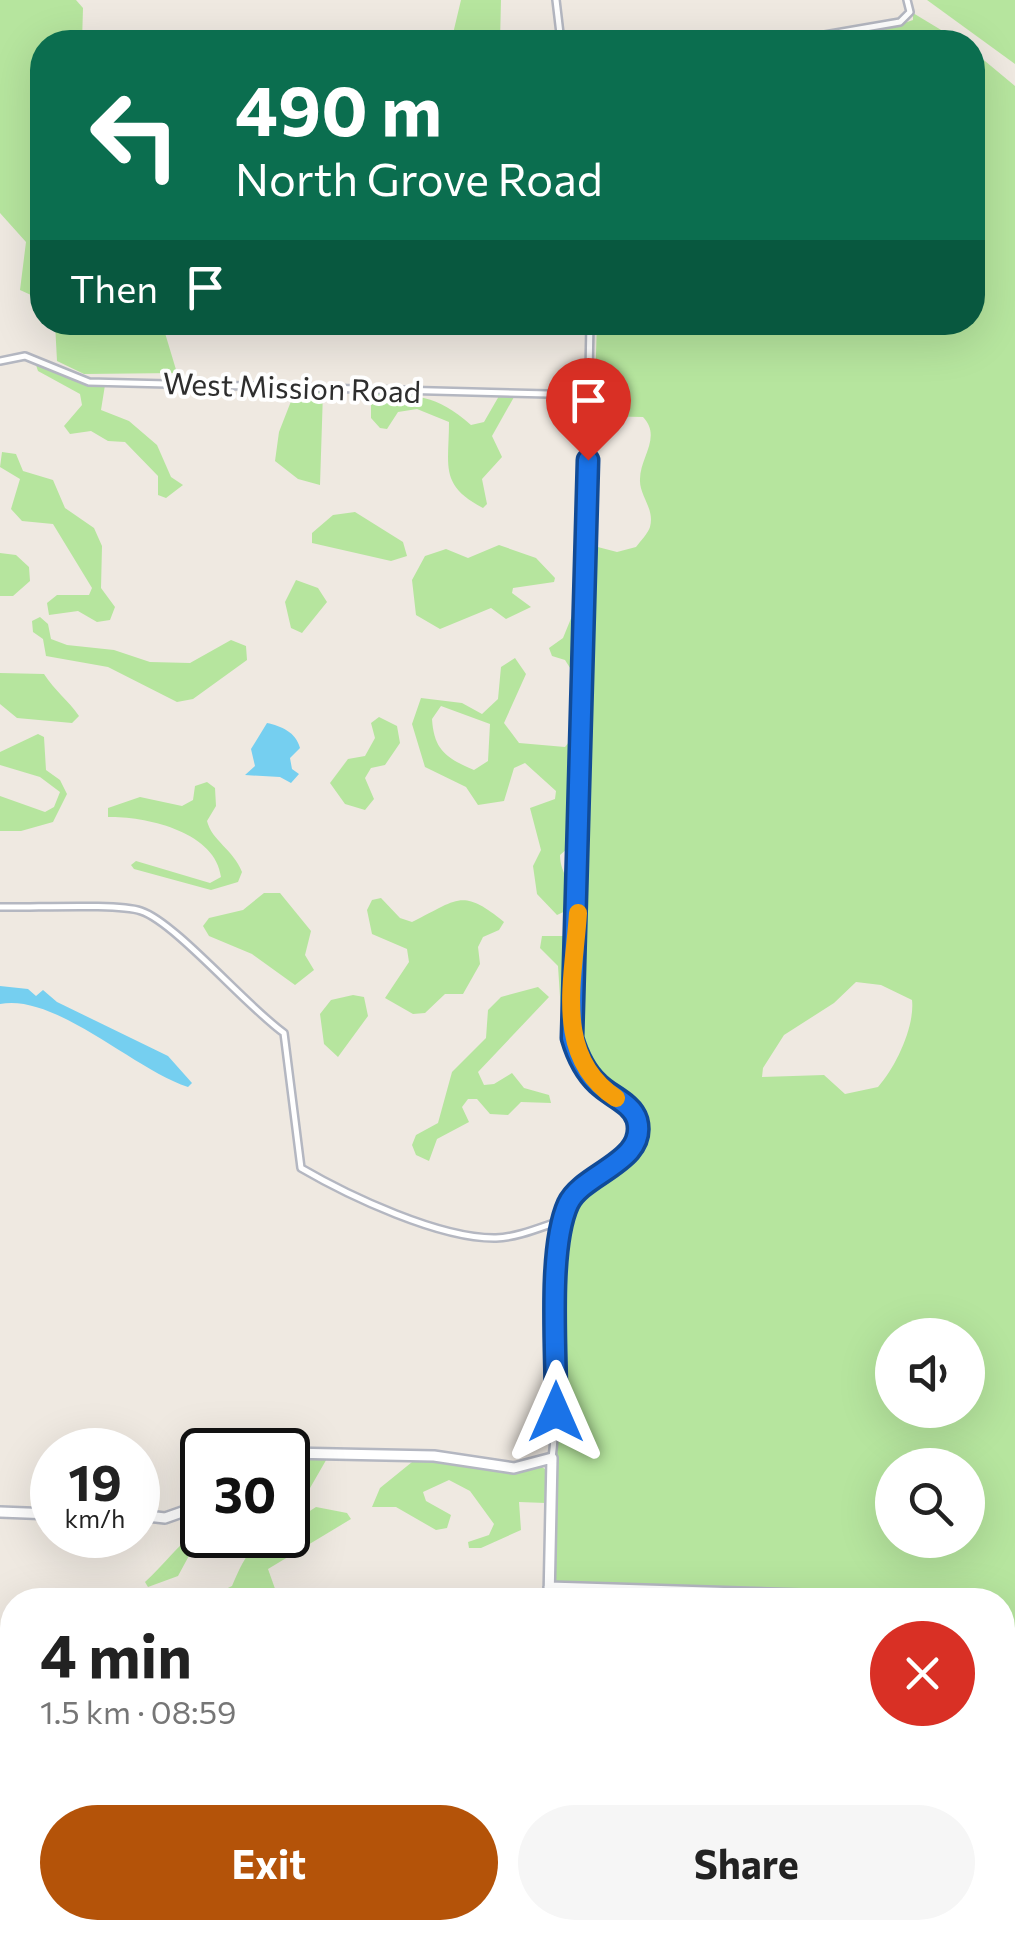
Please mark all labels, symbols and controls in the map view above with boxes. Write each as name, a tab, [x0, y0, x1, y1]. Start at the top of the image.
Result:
text: 490 m	[235, 65, 442, 150]
icon: left	[70, 70, 200, 200]
text: North Grove Road	[235, 150, 603, 205]
icon: arrive	[178, 260, 233, 315]
text: Then	[70, 264, 158, 311]
pin	[546, 358, 631, 461]
street label: West Mission Road	[162, 363, 422, 409]
icon: arrive	[561, 373, 616, 428]
map controls	[875, 1318, 985, 1558]
button: sound	[875, 1318, 985, 1428]
position arrow	[504, 1360, 608, 1464]
speed limit sign: 30	[180, 1428, 310, 1558]
button: search	[875, 1448, 985, 1558]
text: 19	[68, 1450, 122, 1511]
text: km/h	[65, 1503, 125, 1533]
text: 4 min	[40, 1617, 192, 1690]
button: close	[870, 1621, 975, 1726]
text: 1.5 km · 08:59	[40, 1691, 236, 1731]
button: Exit	[40, 1805, 498, 1920]
button: Share	[518, 1805, 975, 1920]

